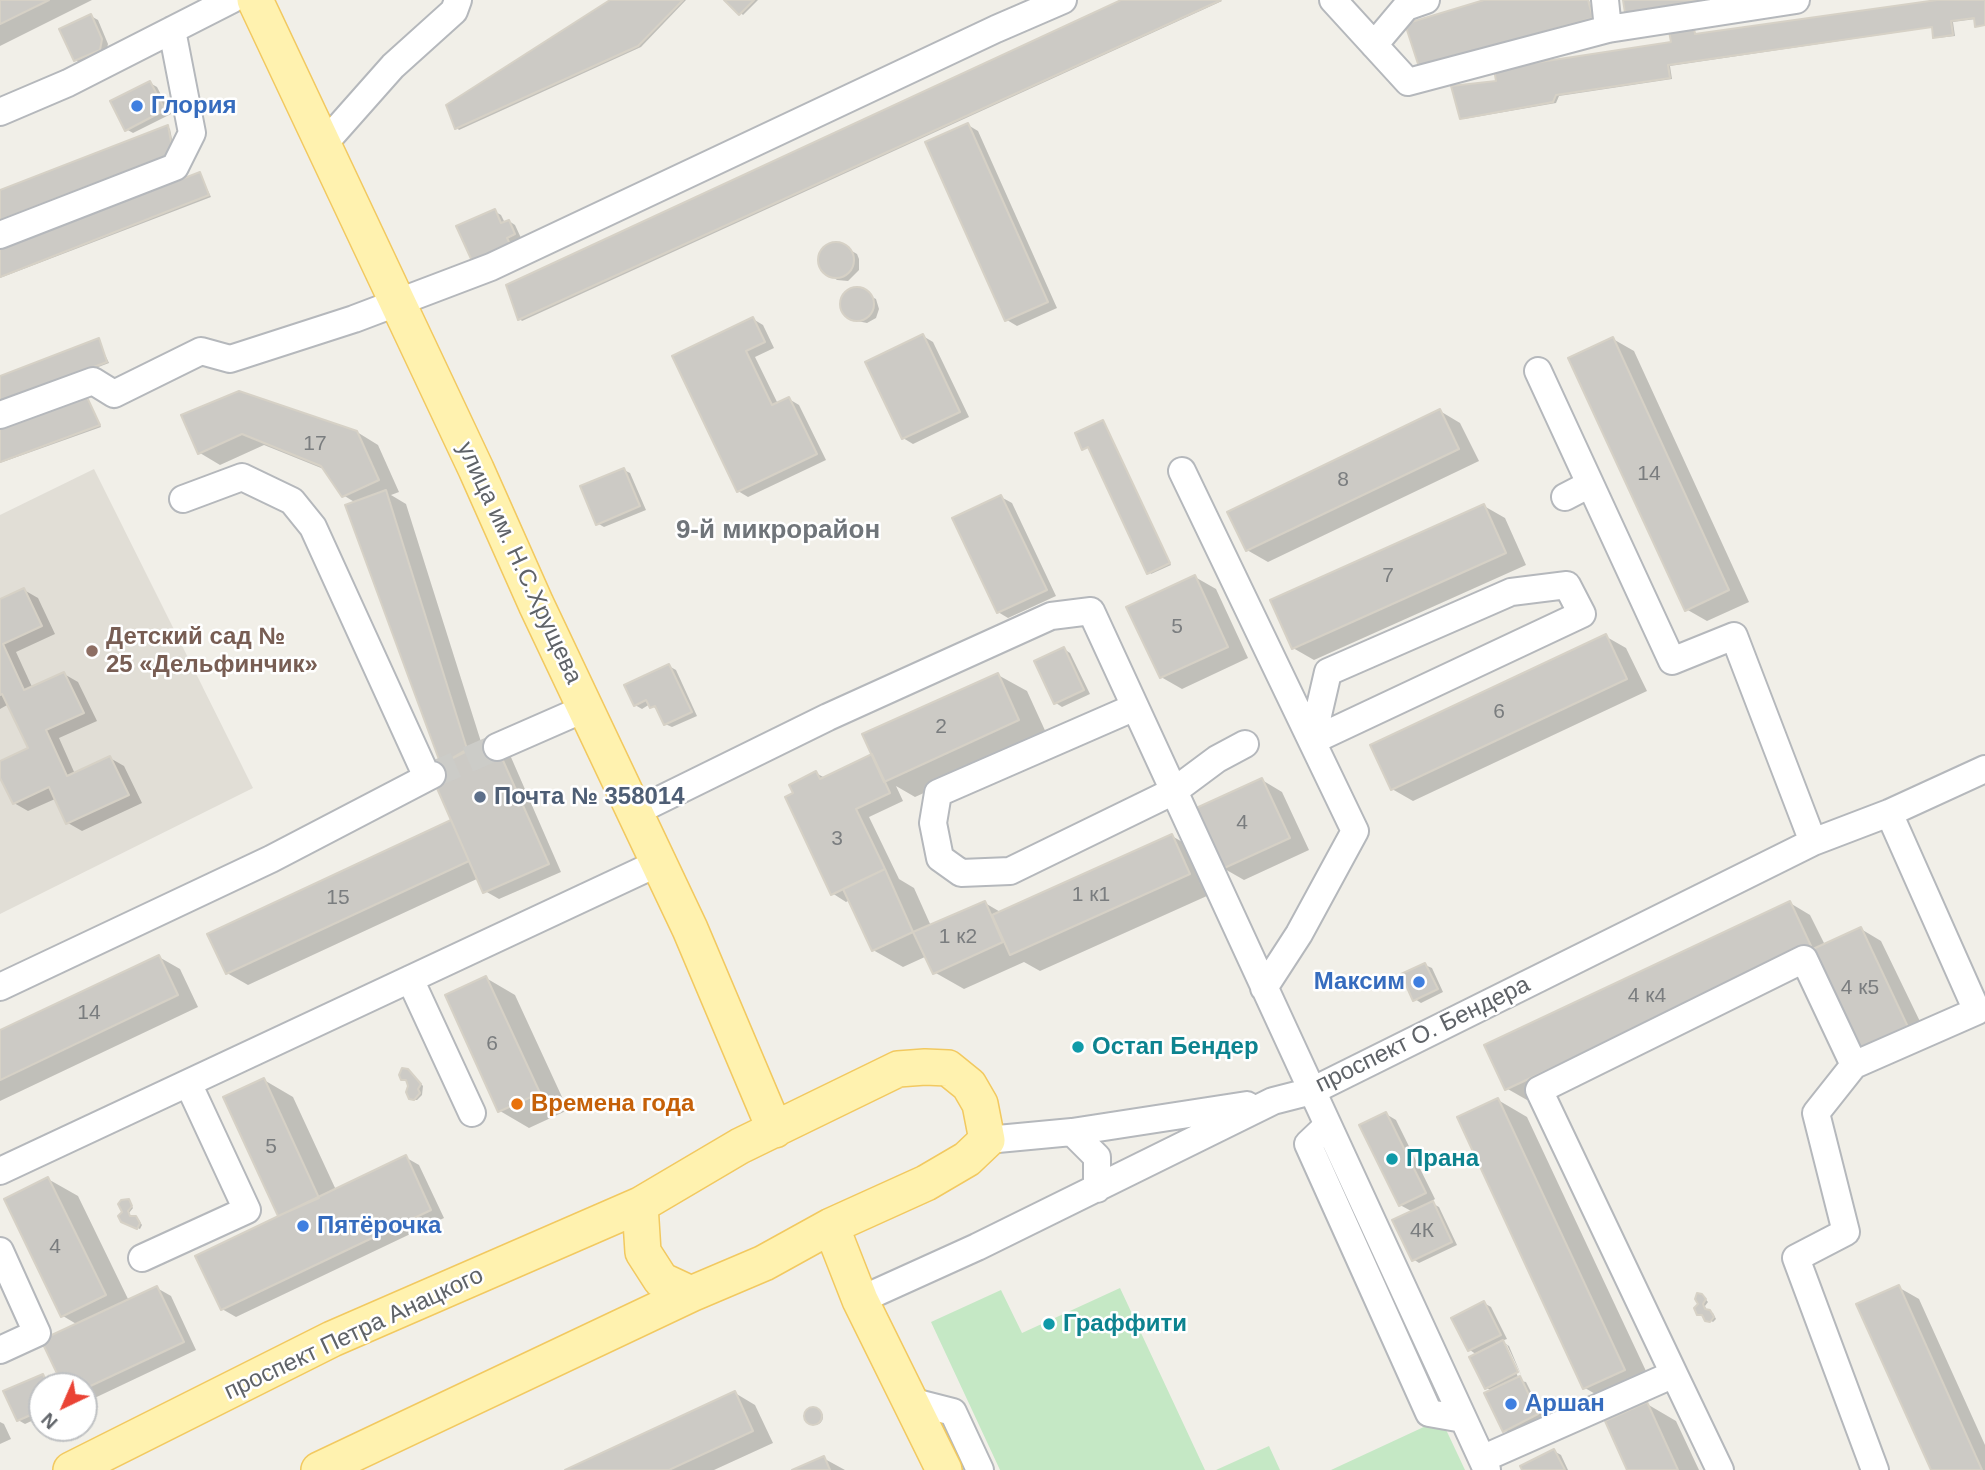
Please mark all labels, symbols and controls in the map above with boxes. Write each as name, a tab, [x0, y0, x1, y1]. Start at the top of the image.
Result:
place label: Глория	[151, 92, 236, 120]
marker: Глория	[129, 98, 145, 114]
house number: 17	[303, 431, 327, 457]
street label: улица им. Н.С.Хрущева	[450, 437, 588, 689]
house number: 14	[1637, 461, 1661, 487]
house number: 8	[1337, 467, 1349, 493]
district label: 9-й микрорайон	[676, 515, 880, 547]
house number: 7	[1382, 563, 1394, 589]
house number: 5	[1171, 614, 1183, 640]
place label: Детский сад № 25 «Дельфинчик»	[106, 623, 318, 679]
marker: Детский сад № 25 «Дельфинчик»	[84, 643, 100, 659]
house number: 6	[1493, 699, 1505, 725]
house number: 2	[935, 714, 947, 740]
place label: Почта № 358014	[494, 783, 685, 811]
marker: Почта № 358014	[472, 789, 488, 805]
house number: 4	[1236, 810, 1248, 836]
house number: 3	[831, 826, 843, 852]
house number: 1 к1	[1072, 882, 1110, 908]
house number: 15	[326, 885, 350, 911]
house number: 1 к2	[939, 924, 977, 950]
place label: Максим	[1314, 968, 1405, 996]
street label: проспект О. Бендера	[1311, 971, 1535, 1099]
marker: Максим	[1411, 974, 1427, 990]
house number: 4 к5	[1841, 975, 1879, 1001]
house number: 4 к4	[1628, 983, 1666, 1009]
house number: 14	[77, 1000, 101, 1026]
house number: 6	[486, 1031, 498, 1057]
place label: Остап Бендер	[1092, 1033, 1259, 1061]
marker: Остап Бендер	[1070, 1039, 1086, 1055]
place label: Времена года	[531, 1090, 694, 1118]
marker: Времена года	[509, 1096, 525, 1112]
house number: 5	[265, 1134, 277, 1160]
place label: Прана	[1406, 1145, 1479, 1173]
marker: Прана	[1384, 1151, 1400, 1167]
place label: Пятёрочка	[317, 1212, 441, 1240]
marker: Пятёрочка	[295, 1218, 311, 1234]
house number: 4К	[1410, 1218, 1434, 1244]
house number: 4	[49, 1234, 61, 1260]
street label: проспект Петра Анацкого	[220, 1261, 488, 1407]
place label: Граффити	[1063, 1310, 1187, 1338]
marker: Граффити	[1041, 1316, 1057, 1332]
north arrow	[28, 1372, 98, 1442]
place label: Аршан	[1525, 1390, 1605, 1418]
marker: Аршан	[1503, 1396, 1519, 1412]
text: N	[37, 1409, 62, 1433]

